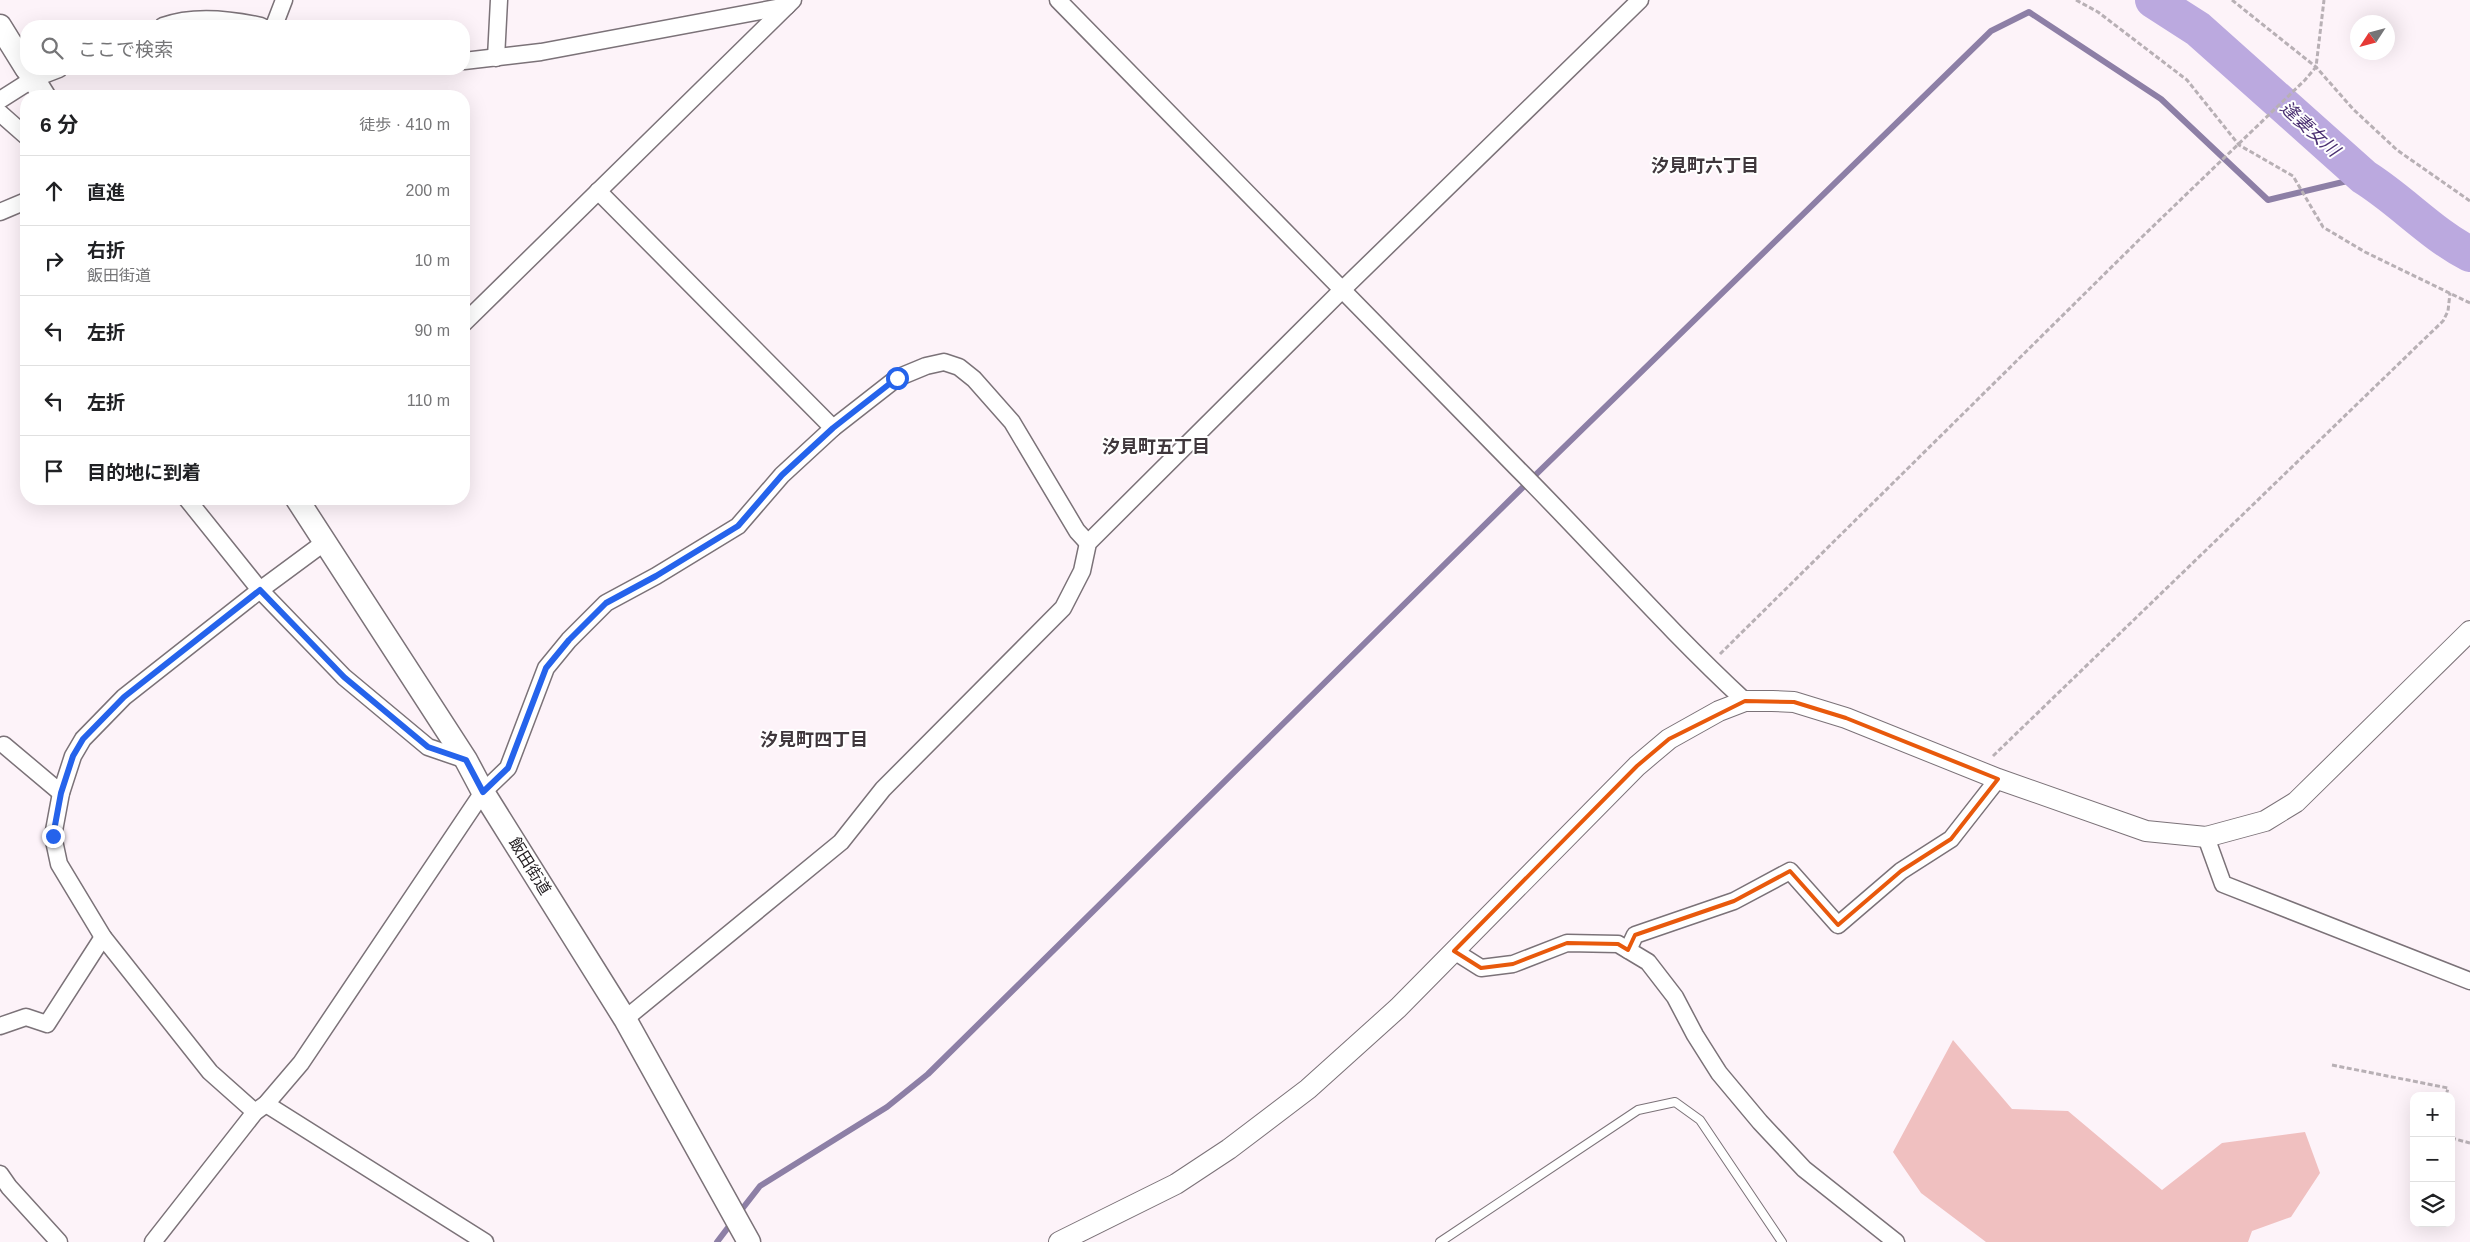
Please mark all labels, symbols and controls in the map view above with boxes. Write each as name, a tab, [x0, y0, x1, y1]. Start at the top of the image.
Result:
north arrow	[2350, 15, 2395, 60]
search box	[20, 20, 470, 75]
icon: search	[38, 34, 66, 62]
text: ここで検索	[78, 39, 173, 60]
water label: 逢妻女川	[2277, 97, 2345, 162]
text: 6 分	[40, 113, 79, 136]
text: 徒歩 · 410 m	[359, 116, 450, 133]
district label: 汐見町六丁目	[1651, 156, 1759, 176]
icon: ahead	[40, 177, 68, 205]
text: 直進	[87, 182, 125, 203]
text: 200 m	[406, 182, 450, 199]
text: 右折	[87, 240, 125, 261]
icon: right	[40, 247, 68, 275]
text: 10 m	[414, 252, 450, 269]
text: 飯田街道	[87, 267, 151, 284]
icon: left	[40, 317, 68, 345]
text: 左折	[87, 322, 125, 343]
text: 90 m	[414, 322, 450, 339]
route start	[886, 367, 909, 390]
icon: left	[40, 387, 68, 415]
text: 左折	[87, 392, 125, 413]
text: 110 m	[407, 392, 450, 409]
district label: 汐見町五丁目	[1102, 437, 1210, 457]
icon: arrive	[40, 457, 68, 485]
text: 目的地に到着	[87, 462, 201, 483]
district label: 汐見町四丁目	[760, 730, 868, 750]
route end	[42, 825, 65, 848]
street label: 飯田街道	[506, 834, 554, 898]
map controls	[2410, 1092, 2455, 1227]
button: +	[2410, 1092, 2455, 1137]
button: −	[2410, 1137, 2455, 1182]
button: layers	[2410, 1182, 2455, 1227]

